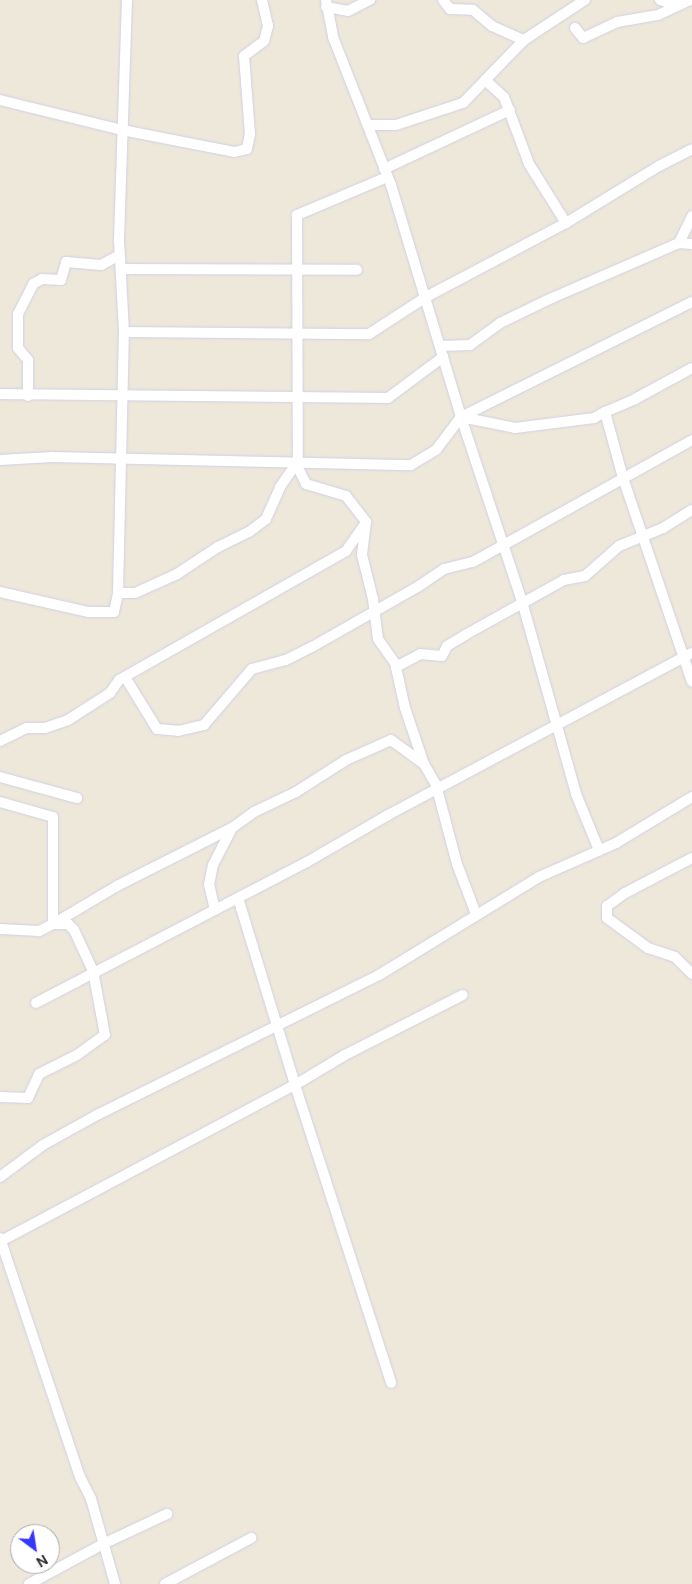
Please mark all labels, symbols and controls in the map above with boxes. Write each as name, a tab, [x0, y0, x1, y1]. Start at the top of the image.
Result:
north arrow	[10, 1524, 60, 1574]
text: N	[33, 1551, 51, 1571]

